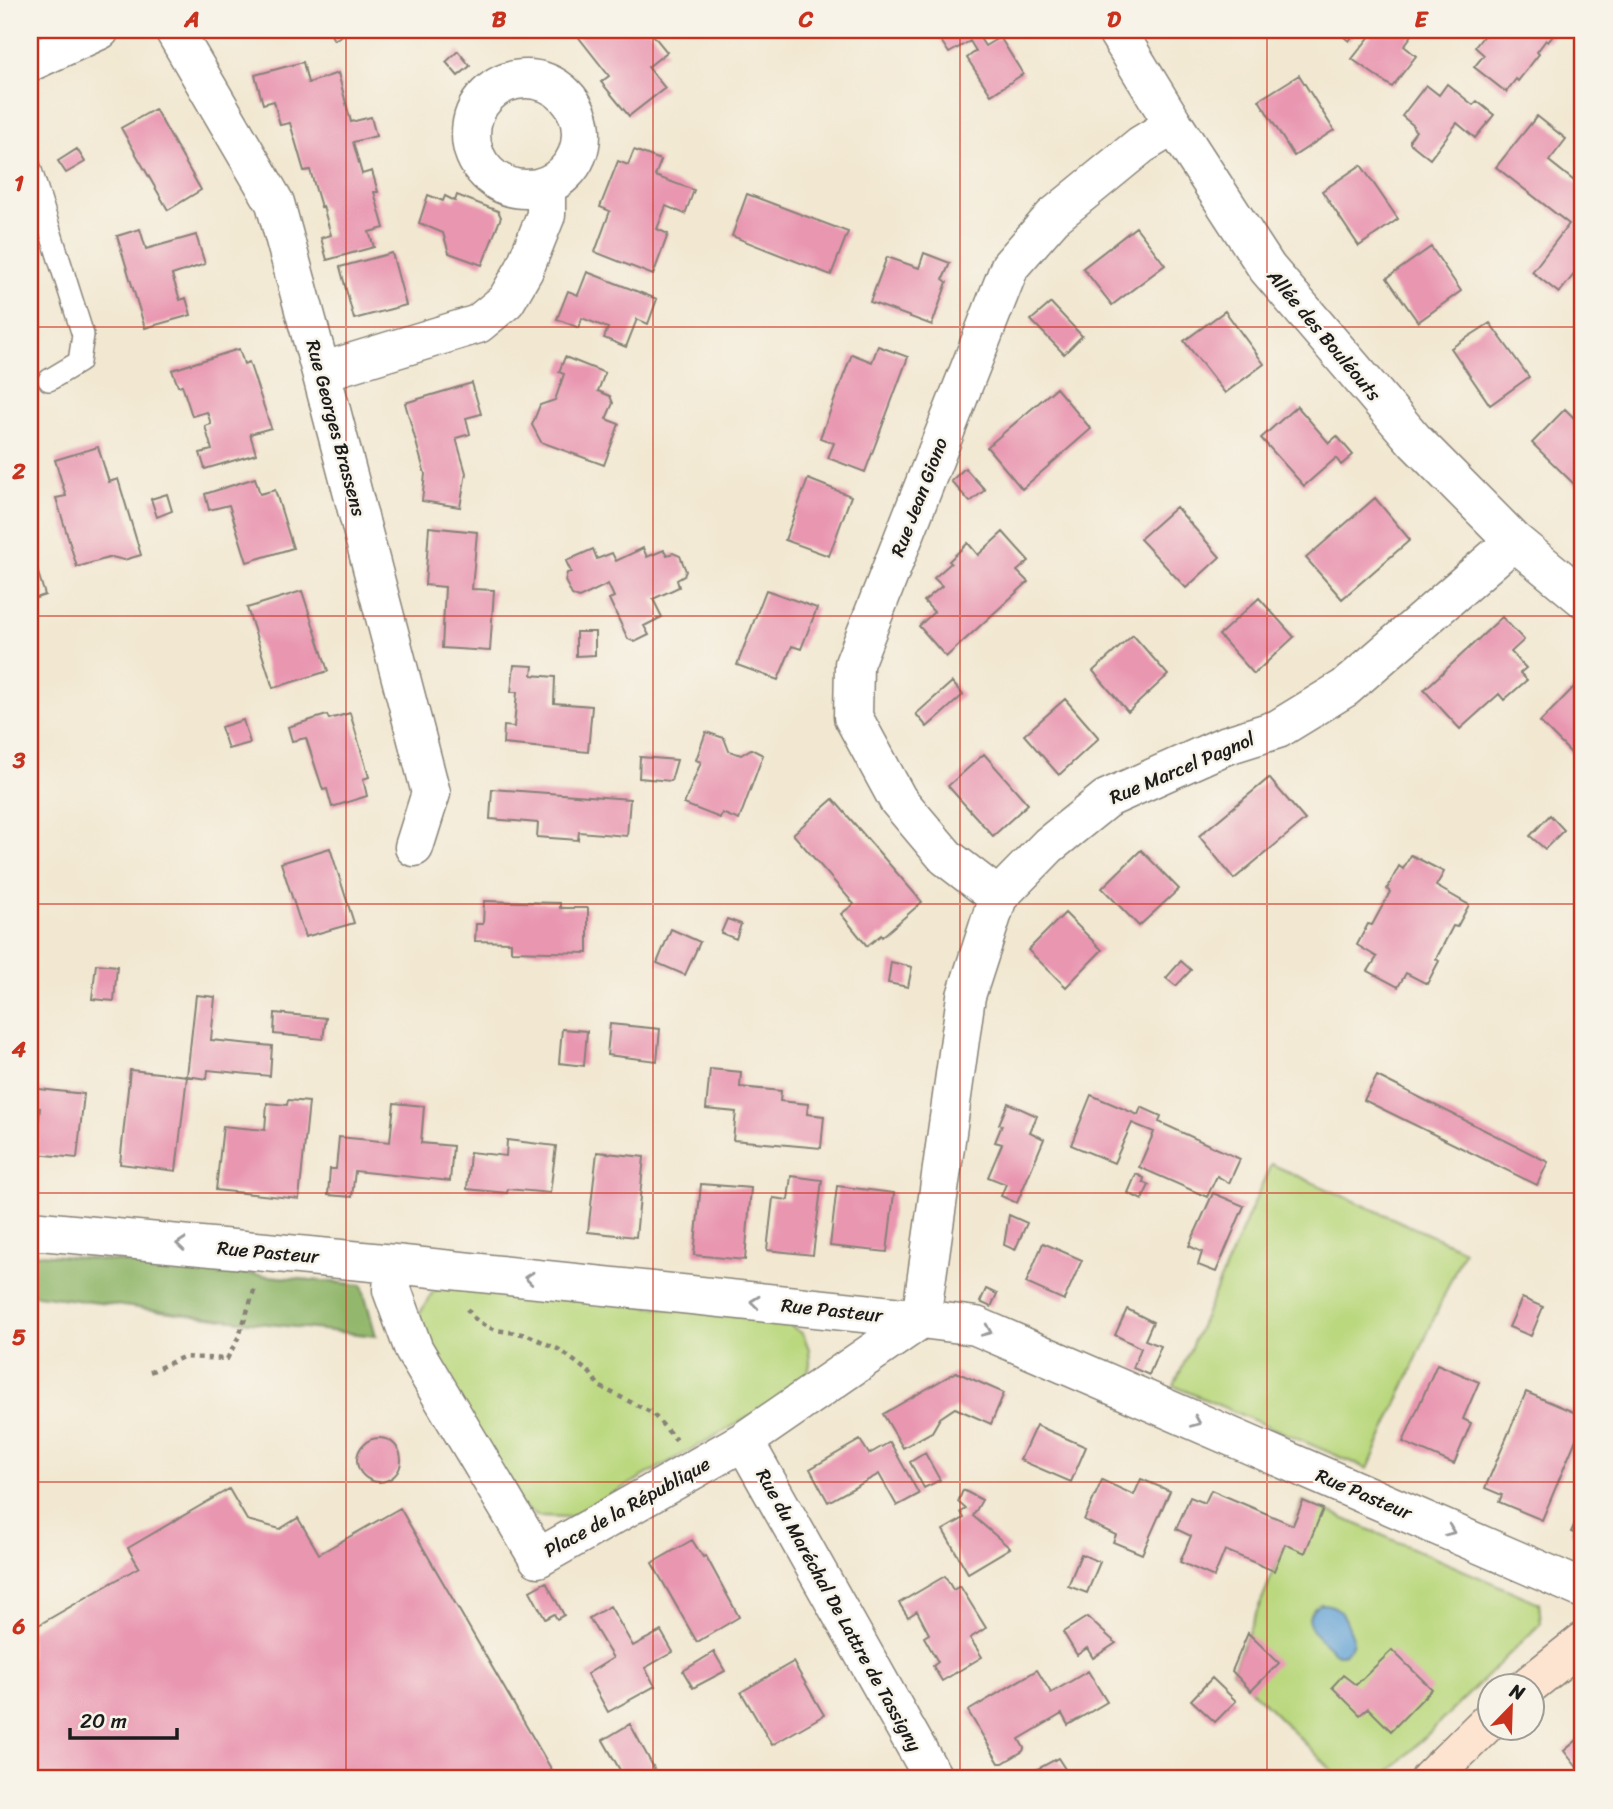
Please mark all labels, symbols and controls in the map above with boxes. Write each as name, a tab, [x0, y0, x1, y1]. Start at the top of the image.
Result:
text: A	[183, 0, 200, 40]
text: B	[492, 0, 507, 40]
text: C	[798, 0, 814, 40]
text: D	[1107, 0, 1122, 40]
text: E	[1415, 0, 1430, 40]
text: 1	[14, 163, 24, 204]
street label: Allée des Bouléouts	[1258, 261, 1390, 409]
street label: Rue Georges Brassens	[297, 336, 375, 520]
street label: Rue Jean Giono	[881, 432, 957, 562]
text: 2	[11, 451, 26, 492]
street label: Rue Marcel Pagnol	[1104, 722, 1260, 814]
text: 3	[12, 740, 26, 781]
text: 4	[11, 1029, 27, 1070]
street label: Rue Pasteur	[216, 1231, 321, 1273]
one-way arrow	[175, 1237, 186, 1252]
one-way arrow	[523, 1271, 534, 1286]
street label: Rue Pasteur	[780, 1288, 886, 1332]
one-way arrow	[749, 1294, 761, 1309]
text: 5	[12, 1317, 26, 1358]
one-way arrow	[981, 1323, 993, 1337]
one-way arrow	[1189, 1413, 1201, 1427]
street label: Place de la République	[538, 1447, 717, 1567]
street label: Rue Pasteur	[1311, 1459, 1418, 1530]
street label: Rue du Maréchal De Lattre de Tassigny	[747, 1462, 931, 1758]
one-way arrow	[1443, 1523, 1455, 1537]
text: 6	[11, 1606, 26, 1647]
north arrow	[1476, 1672, 1546, 1742]
text: N	[1504, 1674, 1531, 1710]
scale bar	[70, 1697, 177, 1741]
text: 20 m	[80, 1702, 127, 1740]

